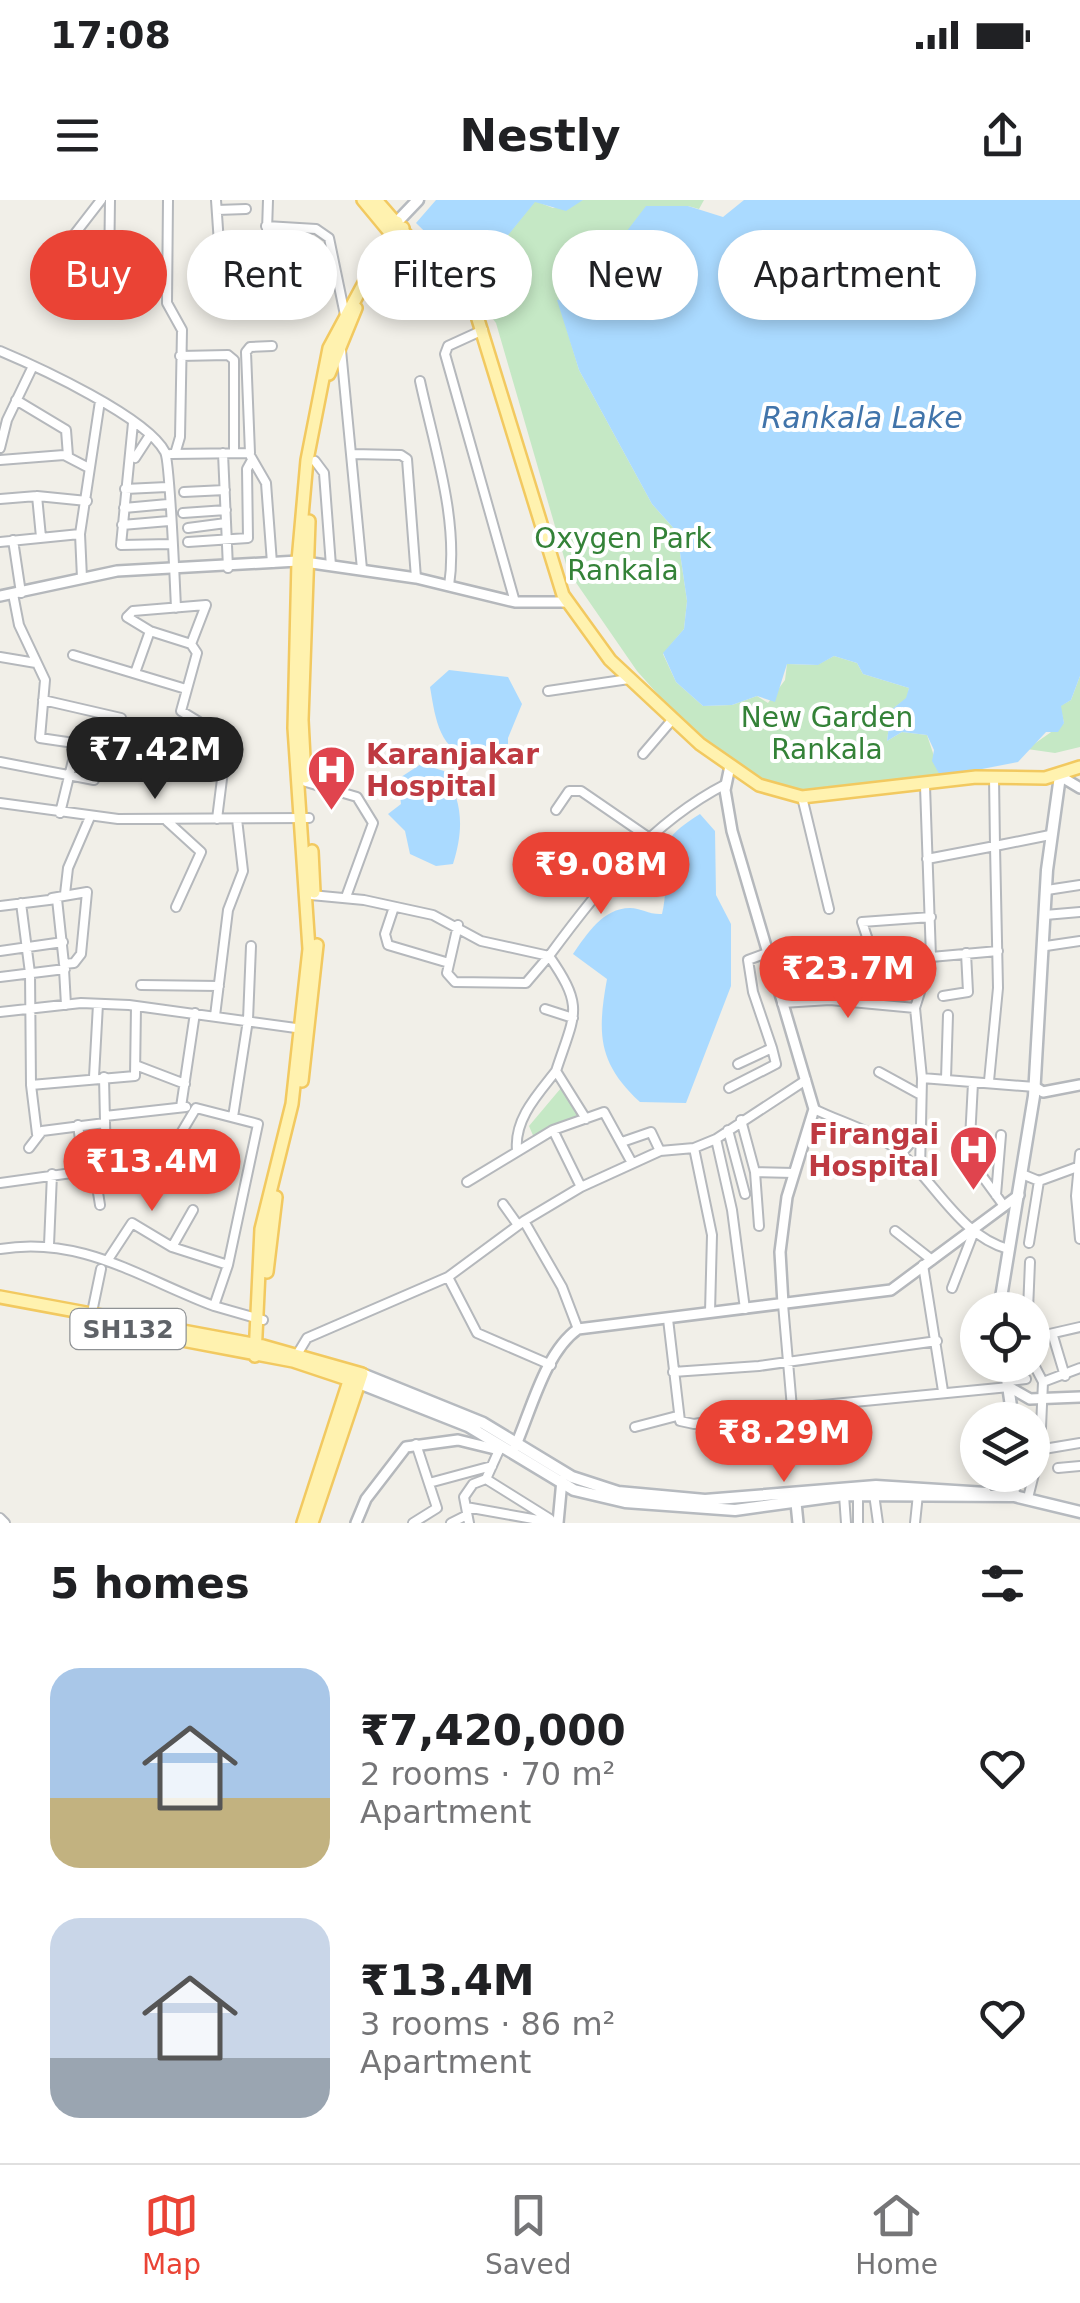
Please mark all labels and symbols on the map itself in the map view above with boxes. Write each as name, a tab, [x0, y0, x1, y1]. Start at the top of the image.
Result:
water label: Rankala Lake	[761, 400, 963, 435]
park label: Oxygen Park Rankala	[534, 522, 712, 587]
park label: New Garden Rankala	[741, 701, 913, 766]
pin: ₹7.42M	[74, 717, 236, 802]
place label: Karanjakar Hospital	[366, 738, 539, 803]
hospital icon: Karanjakar Hospital	[305, 744, 357, 812]
pin: ₹9.08M	[520, 832, 682, 917]
pin: ₹23.7M	[767, 936, 929, 1021]
place label: Firangai Hospital	[808, 1118, 939, 1183]
hospital icon: Firangai Hospital	[948, 1124, 1000, 1192]
pin: ₹13.4M	[71, 1129, 233, 1214]
road number: SH132	[70, 1309, 186, 1349]
pin: ₹8.29M	[703, 1400, 865, 1485]

